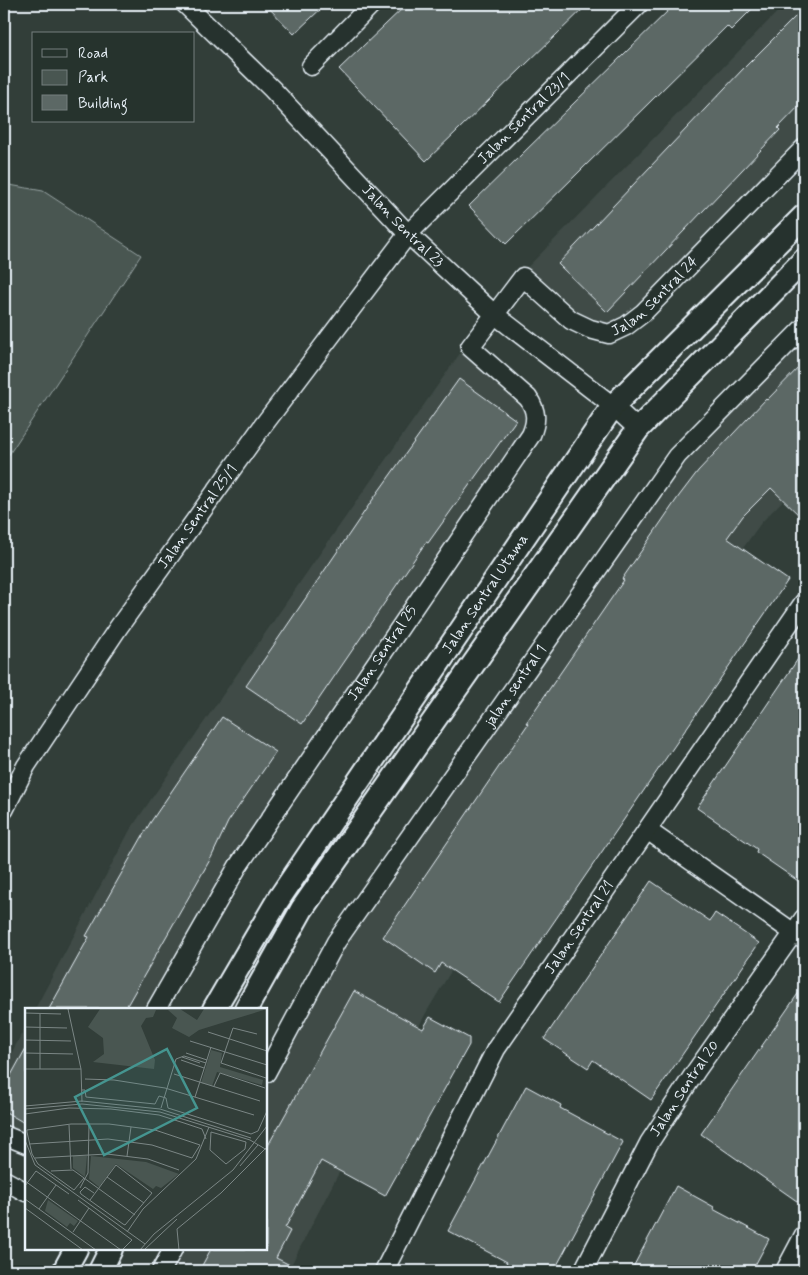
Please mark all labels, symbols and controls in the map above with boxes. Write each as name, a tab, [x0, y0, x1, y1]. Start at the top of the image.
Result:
legend	[32, 32, 195, 122]
text: Road	[78, 44, 108, 64]
text: Park	[78, 68, 108, 88]
street label: Jalan Sentral 23/1	[473, 68, 575, 169]
text: Building	[78, 94, 128, 115]
street label: Jalan Sentral 23	[357, 180, 448, 272]
street label: Jalan Sentral 24	[608, 252, 703, 342]
street label: Jalan Sentral 25/1	[153, 460, 242, 573]
street label: Jalan Sentral Utama	[438, 530, 533, 658]
street label: Jalan Sentral 25	[343, 602, 422, 705]
street label: jalan sentral 1	[479, 641, 551, 732]
street label: Jalan Sentral 21	[540, 877, 619, 978]
inset map	[25, 1008, 268, 1250]
street label: Jalan Sentral 20	[646, 1037, 724, 1141]

